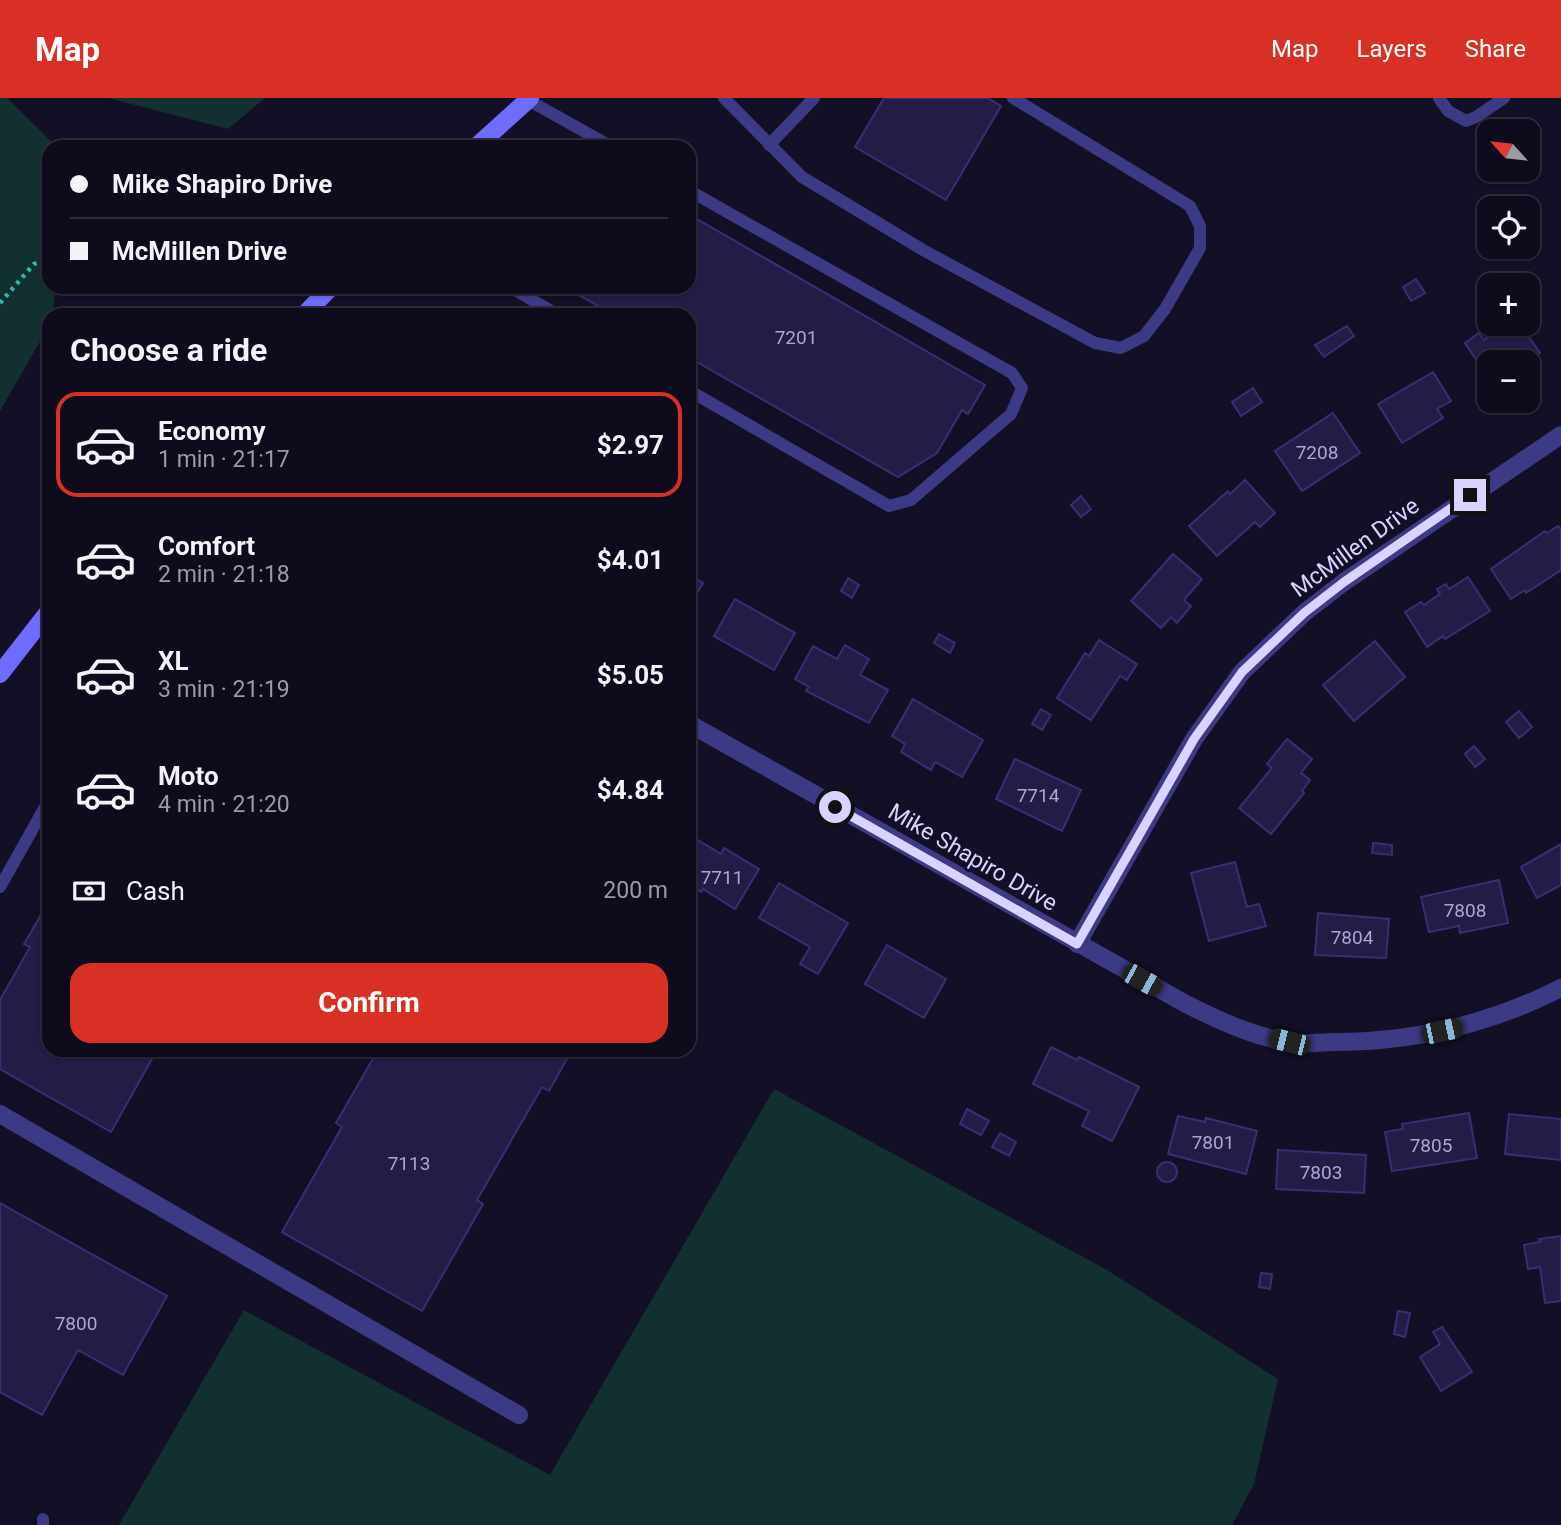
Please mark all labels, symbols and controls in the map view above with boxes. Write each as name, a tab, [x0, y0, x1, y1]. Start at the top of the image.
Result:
text: Map	[35, 30, 100, 69]
text: Map	[1271, 35, 1319, 63]
text: Layers	[1357, 35, 1427, 63]
text: Share	[1465, 35, 1526, 63]
north arrow	[1477, 119, 1540, 182]
map controls	[1477, 119, 1540, 413]
text: Mike Shapiro Drive	[112, 169, 332, 199]
button: locate	[1477, 196, 1540, 259]
text: McMillen Drive	[112, 236, 287, 266]
button: +	[1477, 273, 1540, 336]
house number: 7201	[775, 326, 817, 349]
text: Choose a ride	[70, 331, 267, 369]
button: −	[1477, 350, 1540, 413]
icon: car	[74, 413, 137, 476]
text: Economy	[158, 416, 265, 446]
text: $2.97	[597, 430, 664, 460]
house number: 7208	[1296, 441, 1338, 464]
text: 1 min · 21:17	[158, 446, 290, 473]
route end	[1454, 479, 1486, 511]
street label: McMillen Drive	[1286, 492, 1424, 603]
icon: car	[74, 528, 137, 591]
text: Comfort	[158, 531, 255, 561]
text: $4.01	[597, 545, 664, 575]
text: 2 min · 21:18	[158, 561, 290, 588]
icon: car	[74, 643, 137, 706]
text: XL	[158, 646, 189, 676]
text: $5.05	[597, 660, 664, 690]
text: 3 min · 21:19	[158, 676, 290, 703]
icon: car	[74, 758, 137, 821]
text: Moto	[158, 761, 219, 791]
text: $4.84	[597, 775, 664, 805]
house number: 7714	[1017, 784, 1060, 807]
text: 4 min · 21:20	[158, 791, 290, 818]
route start	[819, 791, 851, 823]
street label: Mike Shapiro Drive	[884, 798, 1062, 917]
house number: 7711	[701, 866, 743, 889]
icon: cash	[70, 872, 108, 910]
text: Cash	[126, 876, 185, 906]
text: 200 m	[603, 877, 668, 904]
house number: 7808	[1444, 899, 1486, 922]
house number: 7804	[1331, 926, 1374, 949]
car	[1119, 961, 1166, 999]
button: Confirm	[70, 963, 668, 1043]
car	[1420, 1016, 1465, 1046]
car	[1267, 1027, 1312, 1057]
house number: 7801	[1192, 1131, 1234, 1154]
house number: 7805	[1410, 1134, 1452, 1157]
house number: 7113	[388, 1152, 430, 1175]
house number: 7803	[1300, 1161, 1342, 1184]
house number: 7800	[55, 1312, 97, 1335]

